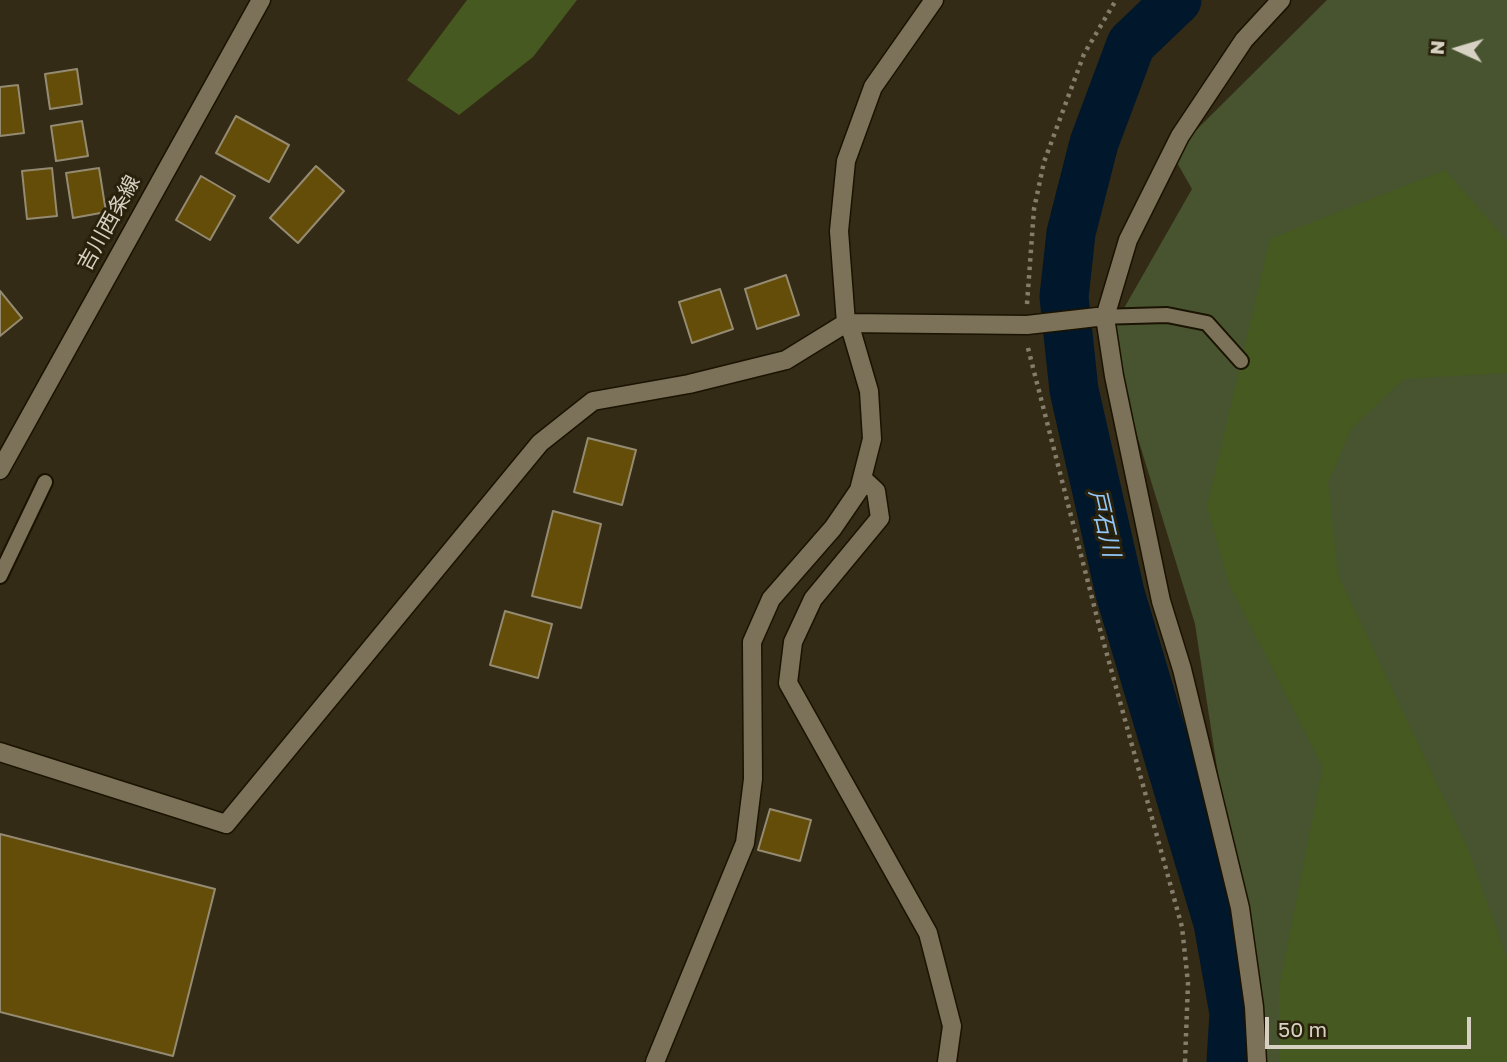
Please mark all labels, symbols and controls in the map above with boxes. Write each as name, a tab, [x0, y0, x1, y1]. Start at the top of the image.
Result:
north arrow	[1423, 14, 1493, 84]
text: N	[1425, 39, 1449, 56]
street label: 吉川西条線	[73, 171, 145, 275]
water label: 戸石川	[1083, 486, 1125, 560]
scale bar	[1269, 1002, 1476, 1046]
text: 50 m	[1278, 1016, 1327, 1042]

